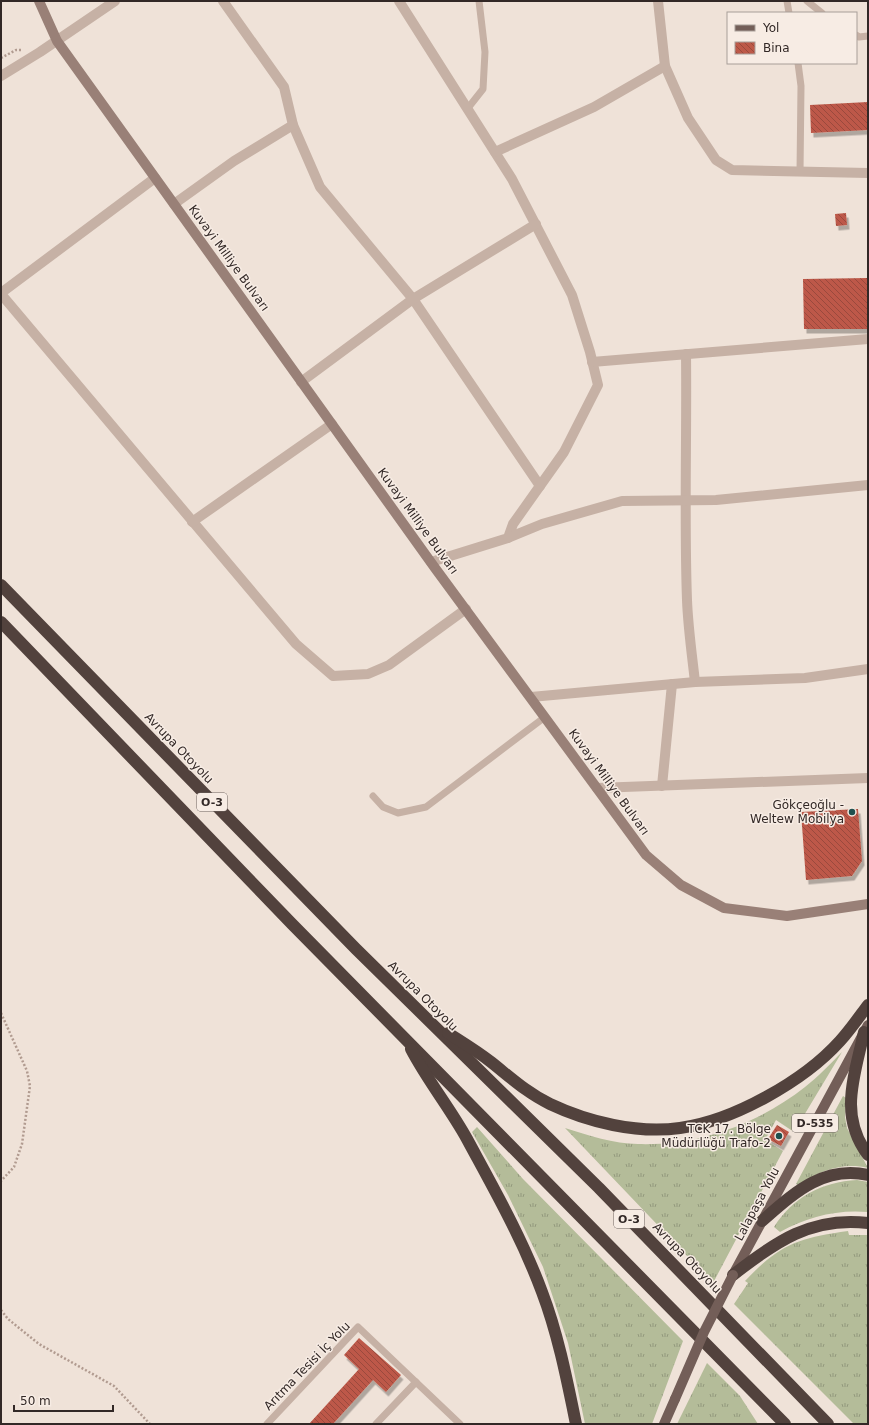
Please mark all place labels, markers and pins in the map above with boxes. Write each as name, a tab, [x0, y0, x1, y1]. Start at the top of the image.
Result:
place label: Gökçeoğlu - Weltew Mobilya	[750, 798, 844, 826]
marker: Gökçeoğlu - Weltew Mobilya	[847, 807, 857, 817]
place label: TCK 17. Bölge Müdürlüğü Trafo-2	[661, 1122, 771, 1150]
marker: TCK 17. Bölge Müdürlüğü Trafo-2	[774, 1131, 784, 1141]

